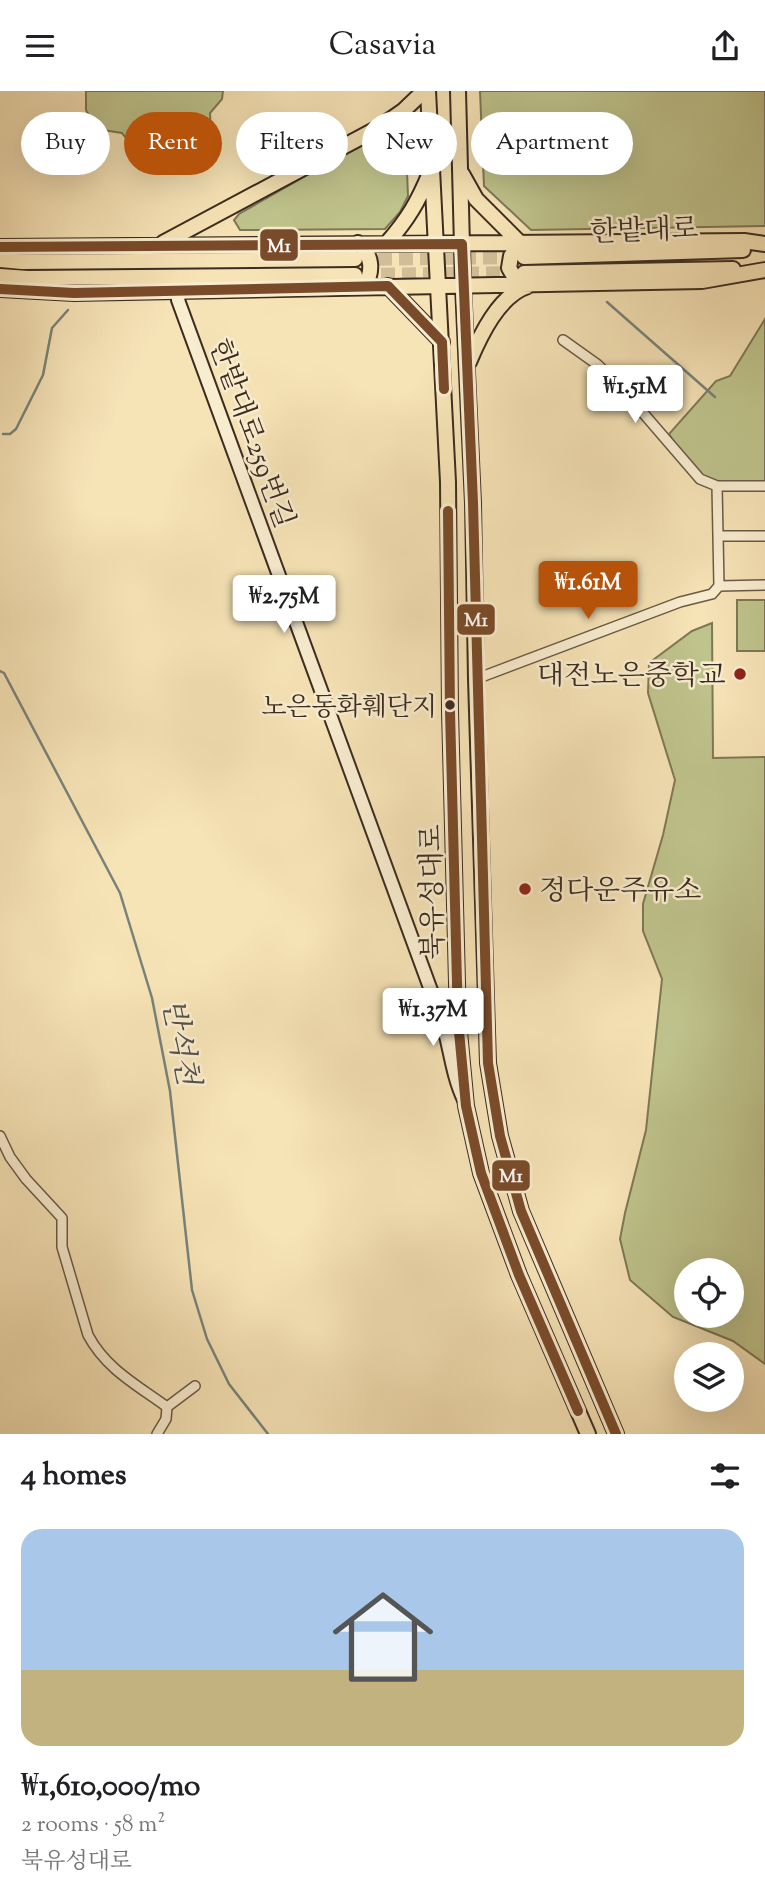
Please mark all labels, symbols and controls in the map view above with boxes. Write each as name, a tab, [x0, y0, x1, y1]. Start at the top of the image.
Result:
text: Casavia	[329, 23, 436, 69]
icon: menu	[21, 27, 59, 65]
icon: share	[706, 27, 744, 65]
chip: Buy	[21, 112, 110, 175]
chip: Rent	[124, 112, 222, 175]
chip: Filters	[236, 112, 348, 175]
chip: New	[362, 112, 457, 175]
chip: Apartment	[471, 112, 633, 175]
street label: 한밭대로	[589, 210, 699, 254]
line badge: M1	[259, 228, 299, 262]
text: M1	[267, 234, 292, 261]
street label: 한밭대로259번길	[197, 334, 303, 534]
pin: ₩1.51M	[578, 365, 692, 425]
text: ₩1.51M	[603, 371, 667, 404]
pin: ₩1.61M	[531, 561, 645, 621]
text: ₩1.61M	[555, 567, 621, 600]
pin: ₩2.75M	[227, 575, 341, 635]
text: ₩2.75M	[249, 581, 319, 614]
line badge: M1	[456, 603, 496, 636]
text: M1	[464, 608, 489, 635]
place label: 대전노은중학교	[537, 657, 726, 697]
marker: 대전노은중학교	[732, 666, 748, 682]
place label: 노은동화훼단지	[261, 690, 437, 727]
marker: 노은동화훼단지	[443, 698, 457, 712]
street label: 북유성대로	[413, 824, 455, 960]
place label: 정다운주유소	[539, 872, 701, 912]
marker: 정다운주유소	[517, 881, 533, 897]
pin: ₩1.37M	[376, 989, 490, 1048]
text: ₩1.37M	[399, 994, 467, 1027]
water label: 반석천	[149, 996, 208, 1091]
line badge: M1	[491, 1159, 531, 1192]
text: M1	[499, 1164, 524, 1191]
map controls	[674, 1258, 744, 1412]
button: locate	[674, 1258, 744, 1328]
button: layers	[674, 1342, 744, 1412]
text: 4 homes	[21, 1455, 127, 1498]
icon: filters	[706, 1457, 744, 1495]
icon: home	[320, 1574, 446, 1700]
text: ₩1,610,000/mo	[21, 1766, 200, 1809]
text: 2 rooms · 58 m²	[21, 1809, 165, 1842]
text: 북유성대로	[21, 1846, 132, 1879]

